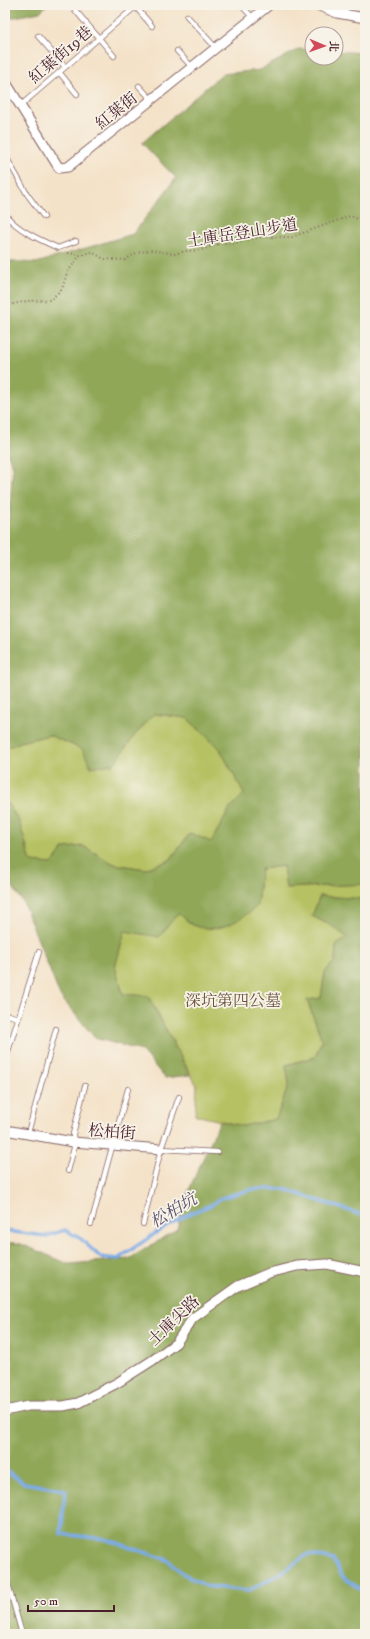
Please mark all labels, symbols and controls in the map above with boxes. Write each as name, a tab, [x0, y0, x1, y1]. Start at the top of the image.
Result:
street label: 紅葉街19巷	[25, 22, 97, 88]
north arrow	[304, 26, 344, 66]
text: 北	[326, 41, 340, 52]
street label: 紅葉街	[92, 88, 142, 134]
street label: 土庫岳登山步道	[185, 214, 299, 252]
park label: 深坑第四公墓	[185, 991, 281, 1011]
street label: 松柏街	[87, 1120, 137, 1144]
water label: 松柏坑	[146, 1187, 204, 1233]
street label: 土庫尖路	[144, 1291, 204, 1350]
scale bar	[28, 1587, 114, 1613]
text: 50 m	[34, 1594, 58, 1609]

